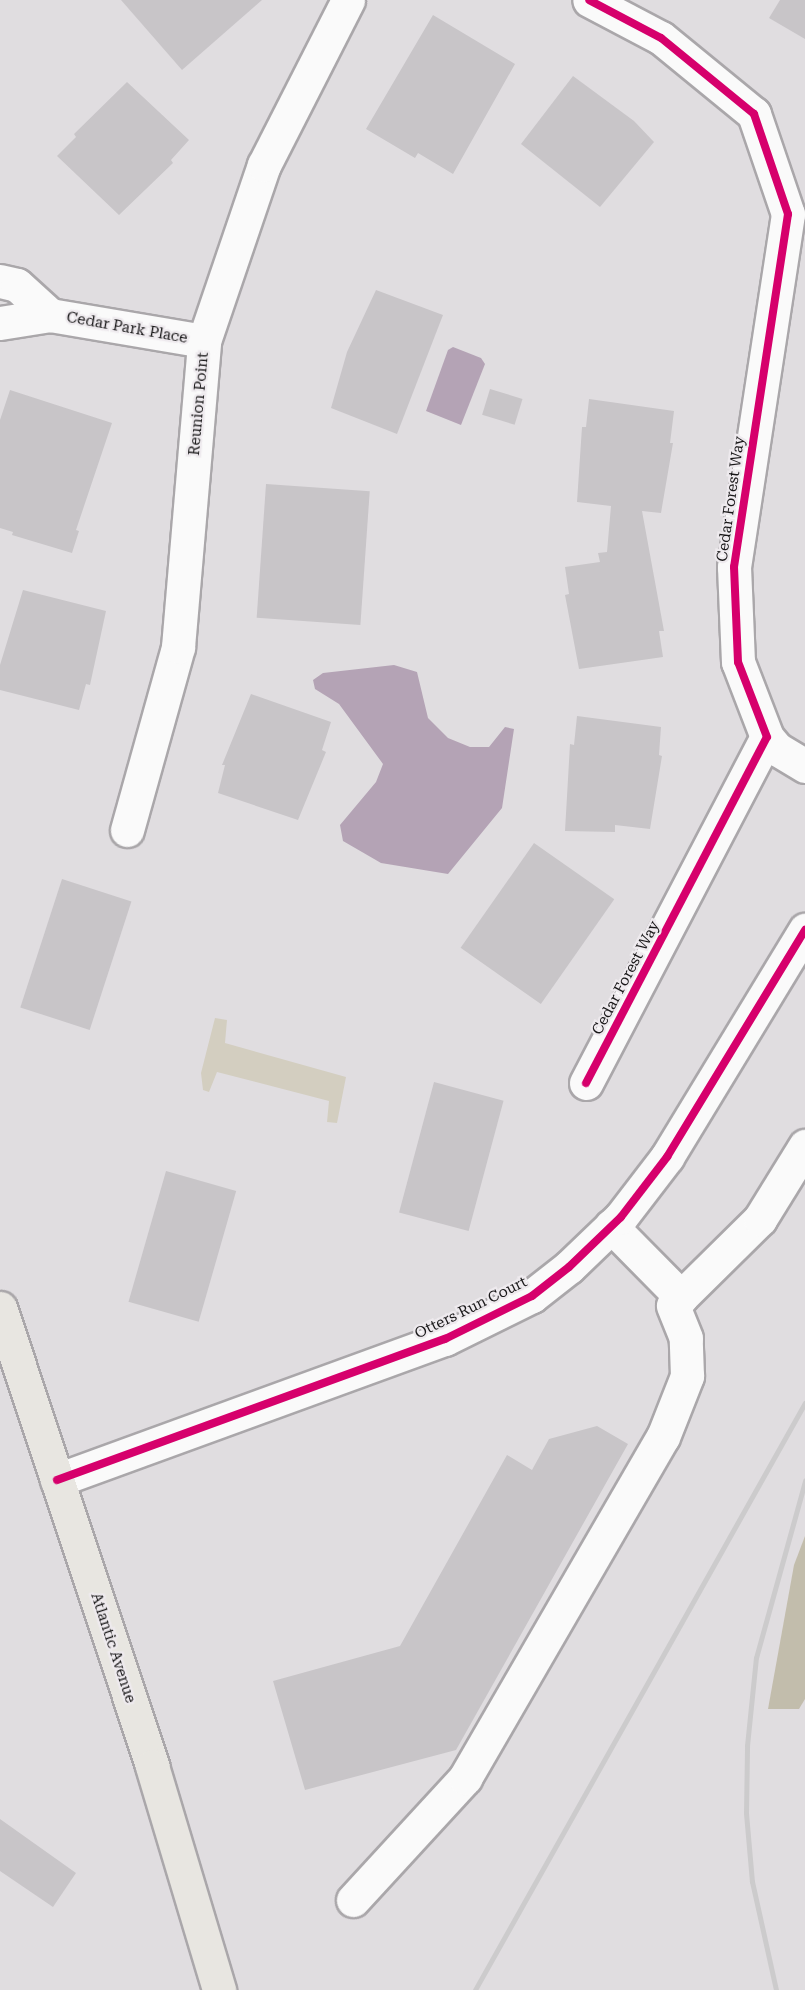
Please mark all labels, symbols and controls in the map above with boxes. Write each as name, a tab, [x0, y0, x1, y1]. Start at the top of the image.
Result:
street label: Cedar Park Place	[65, 309, 189, 347]
street label: Reunion Point	[186, 352, 212, 456]
street label: Cedar Forest Way	[713, 435, 749, 563]
street label: Cedar Forest Way	[588, 918, 664, 1038]
street label: Otters Run Court	[412, 1273, 530, 1343]
street label: Atlantic Avenue	[87, 1591, 139, 1705]

